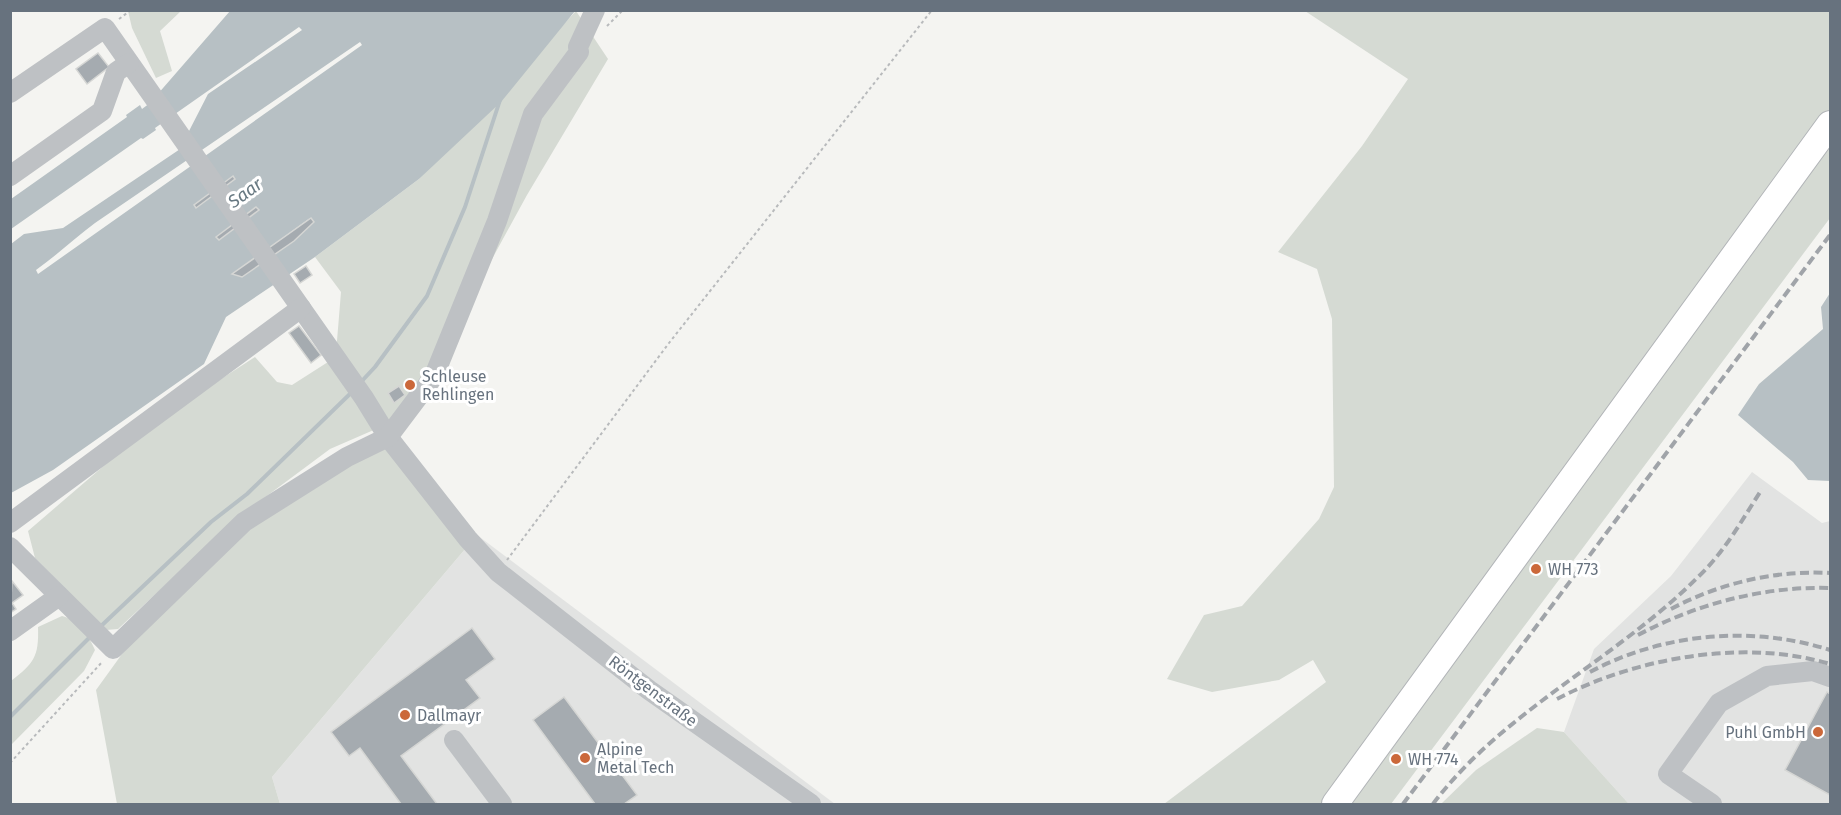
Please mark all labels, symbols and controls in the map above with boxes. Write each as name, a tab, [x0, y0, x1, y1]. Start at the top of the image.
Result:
water label: Saar	[223, 173, 267, 213]
place label: Schleuse Rehlingen	[422, 367, 494, 404]
marker: Schleuse Rehlingen	[403, 378, 417, 392]
place label: WH 773	[1548, 560, 1598, 579]
marker: WH 773	[1529, 562, 1543, 576]
street label: Röntgenstraße	[605, 652, 701, 730]
place label: Dallmayr	[417, 706, 482, 725]
marker: Dallmayr	[398, 708, 412, 722]
place label: Puhl GmbH	[1725, 723, 1806, 742]
marker: Puhl GmbH	[1811, 725, 1825, 739]
place label: Alpine Metal Tech	[597, 740, 674, 777]
place label: WH 774	[1408, 750, 1459, 769]
marker: Alpine Metal Tech	[578, 751, 592, 765]
marker: WH 774	[1389, 752, 1403, 766]

